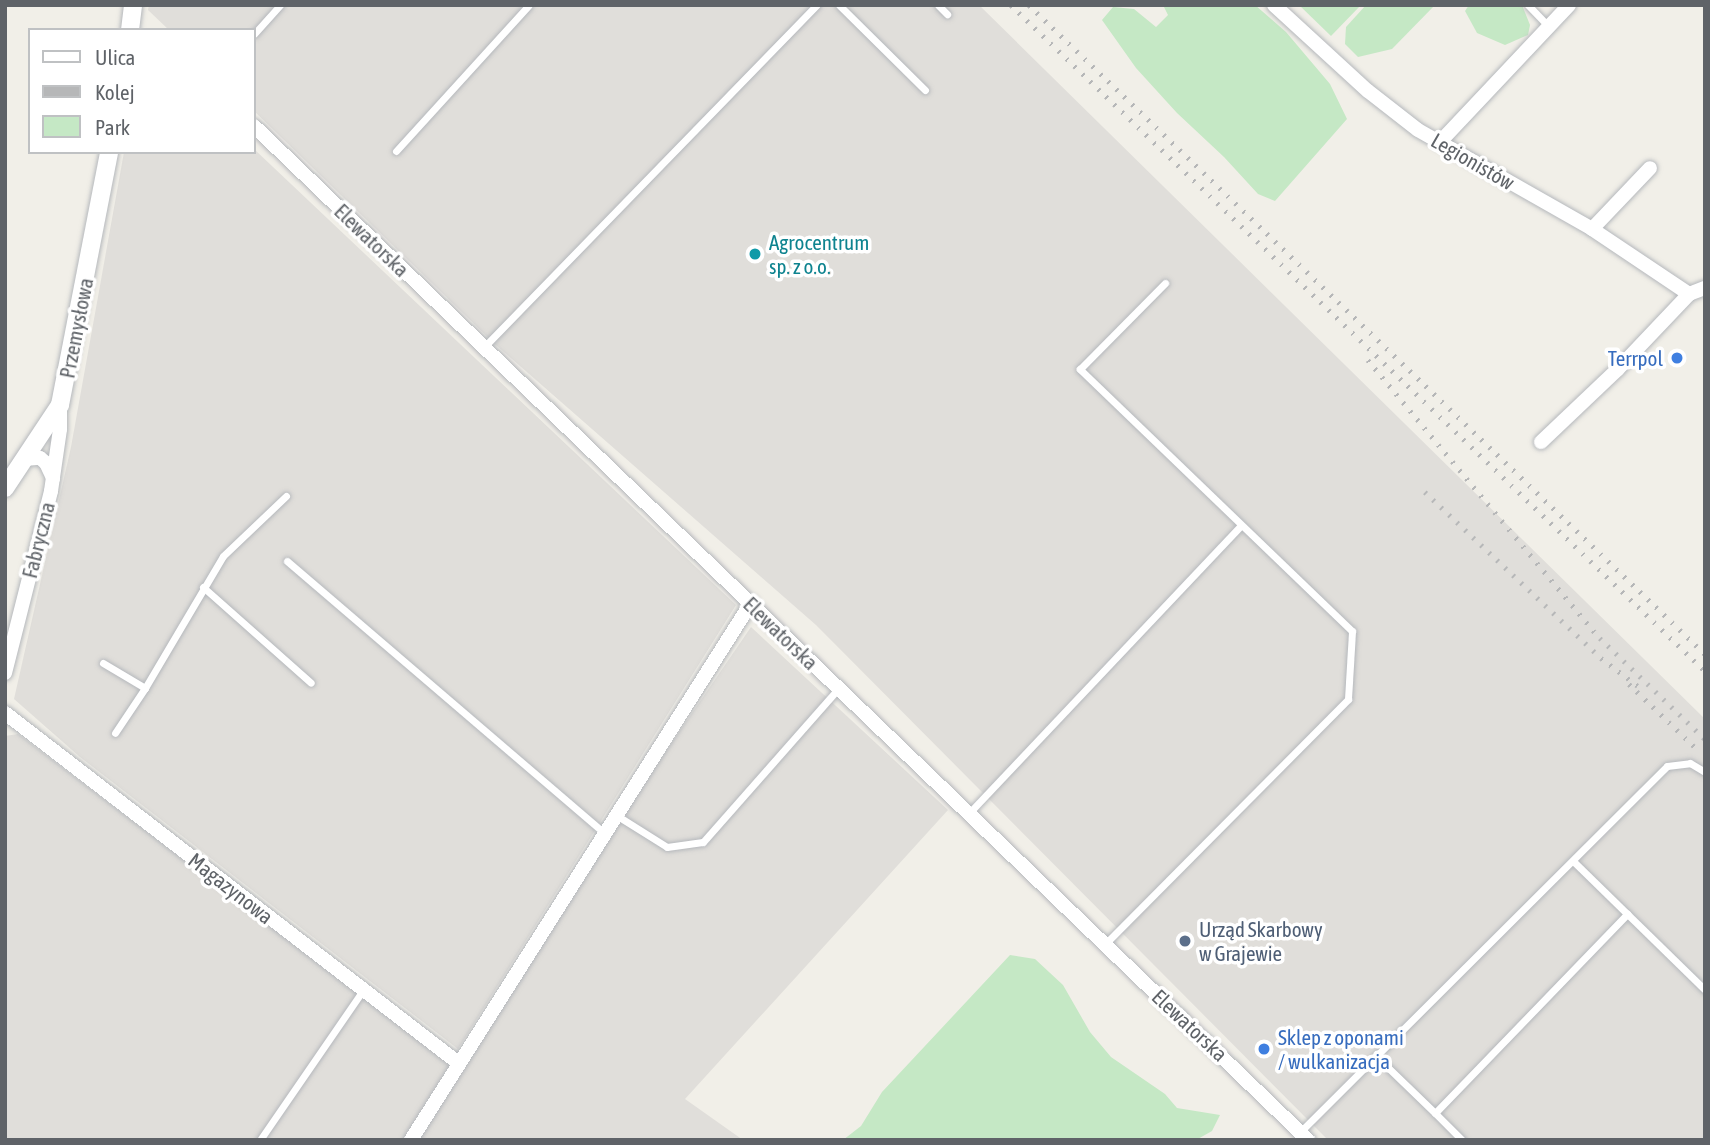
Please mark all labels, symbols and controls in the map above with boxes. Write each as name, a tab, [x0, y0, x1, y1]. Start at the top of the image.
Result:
legend	[28, 28, 256, 154]
text: Ulica	[95, 45, 135, 69]
text: Kolej	[95, 80, 134, 104]
text: Park	[95, 115, 130, 139]
street label: Legionistów	[1427, 127, 1519, 195]
street label: Elewatorska	[329, 198, 415, 282]
place label: Agrocentrum sp. z o.o.	[769, 229, 869, 279]
marker: Agrocentrum sp. z o.o.	[747, 246, 763, 262]
street label: Przemysłowa	[54, 276, 98, 380]
place label: Terrpol	[1608, 345, 1663, 371]
marker: Terrpol	[1669, 350, 1685, 366]
street label: Fabryczna	[16, 499, 60, 581]
street label: Elewatorska	[738, 591, 824, 675]
street label: Magazynowa	[184, 847, 278, 929]
place label: Urząd Skarbowy w Grajewie	[1199, 916, 1323, 966]
marker: Urząd Skarbowy w Grajewie	[1177, 933, 1193, 949]
street label: Elewatorska	[1147, 984, 1233, 1066]
place label: Sklep z oponami / wulkanizacja	[1278, 1024, 1404, 1074]
marker: Sklep z oponami / wulkanizacja	[1256, 1041, 1272, 1057]

